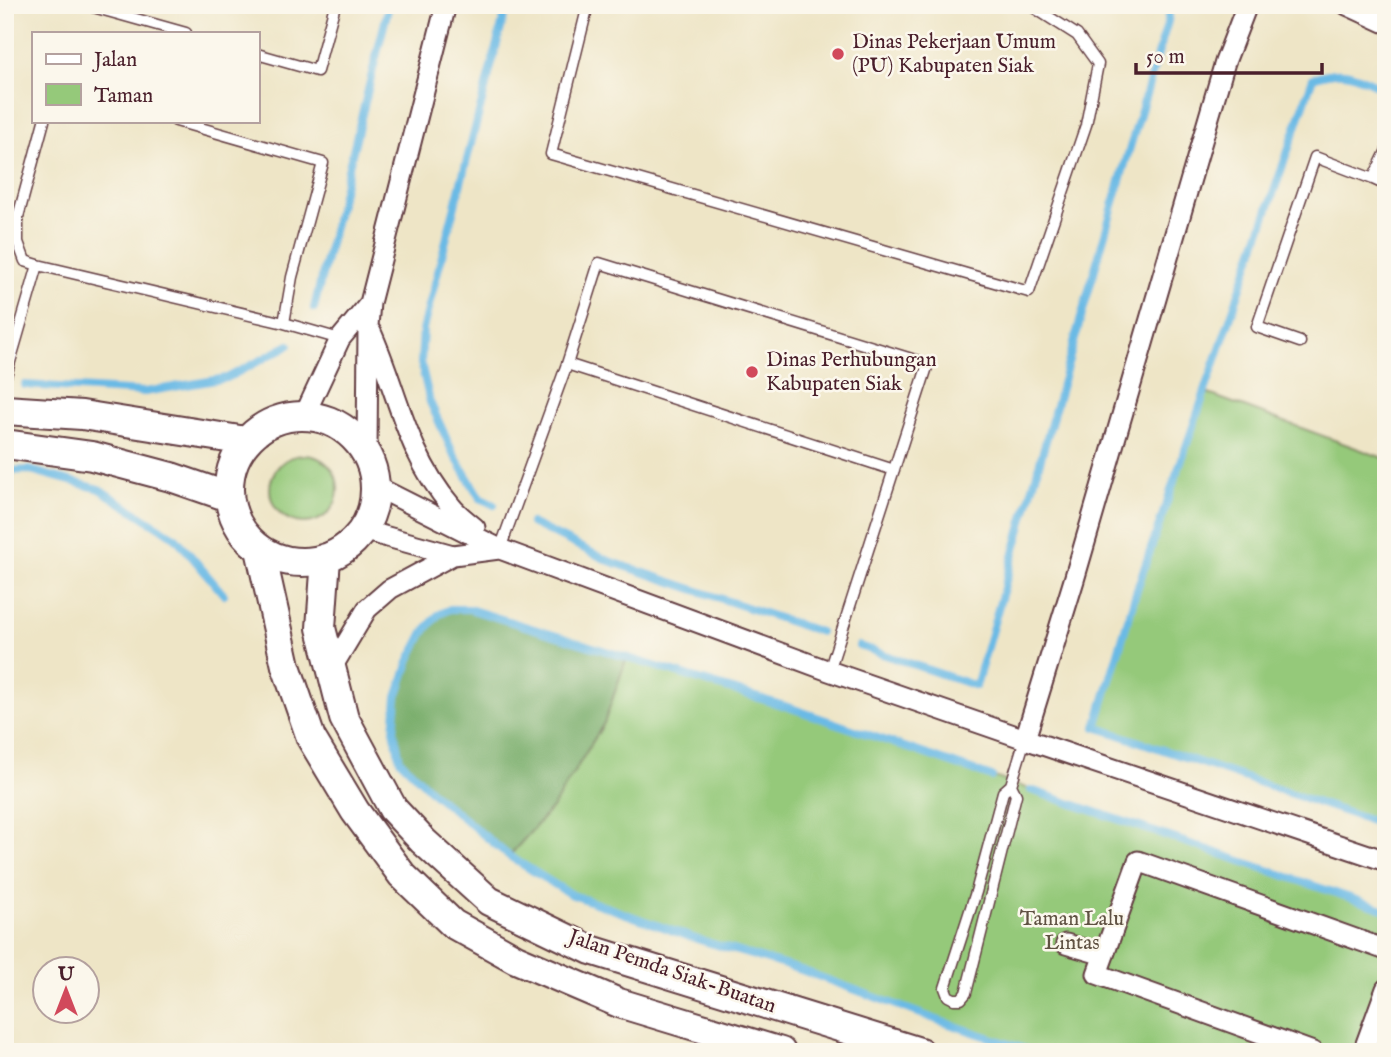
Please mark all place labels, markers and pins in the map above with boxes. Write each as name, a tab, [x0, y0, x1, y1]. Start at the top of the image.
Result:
place label: Dinas Pekerjaan Umum (PU) Kabupaten Siak	[852, 29, 1056, 80]
marker: Dinas Pekerjaan Umum (PU) Kabupaten Siak	[830, 46, 846, 62]
place label: Dinas Perhubungan Kabupaten Siak	[766, 347, 937, 398]
marker: Dinas Perhubungan Kabupaten Siak	[744, 364, 760, 380]

